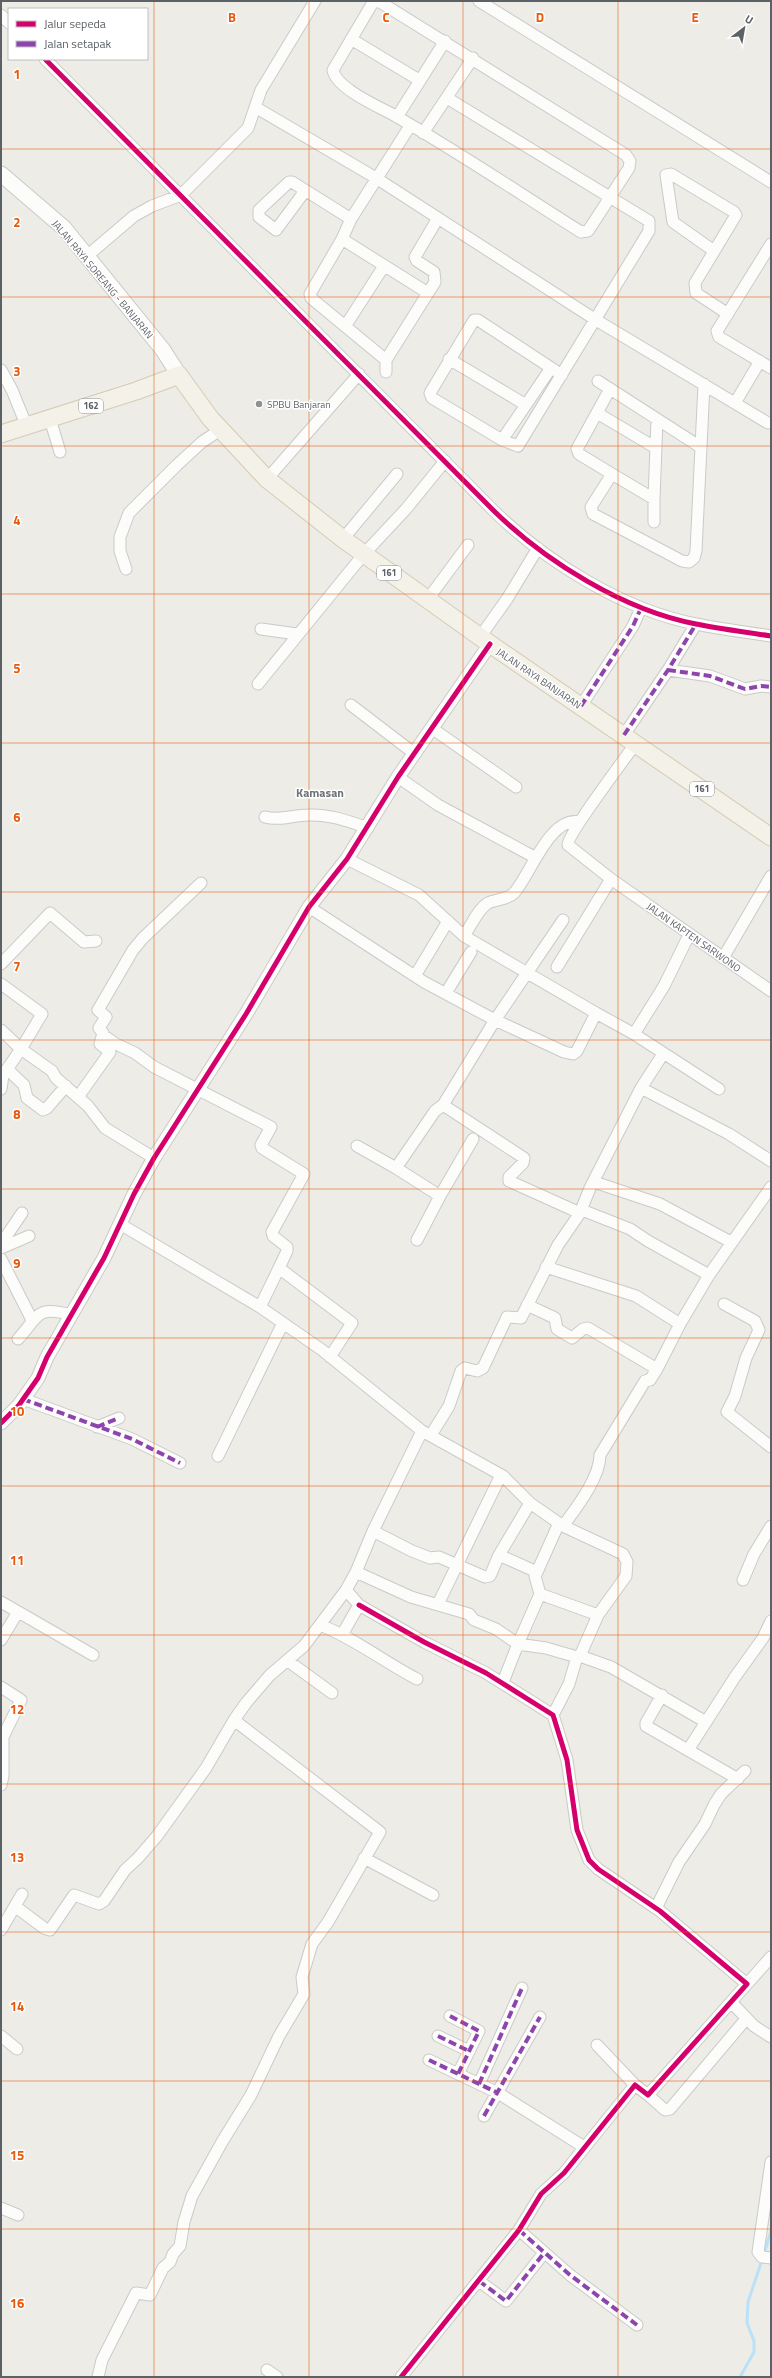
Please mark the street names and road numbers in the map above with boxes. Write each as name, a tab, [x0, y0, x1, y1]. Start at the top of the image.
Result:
street label: JALAN RAYA SOREANG - BANJARAN	[48, 217, 157, 342]
road number: 162	[79, 399, 103, 413]
road number: 161	[377, 566, 401, 580]
street label: JALAN RAYA BANJARAN	[493, 644, 584, 712]
road number: 161	[690, 782, 714, 796]
street label: JALAN KAPTEN SARWONO	[643, 899, 744, 976]

